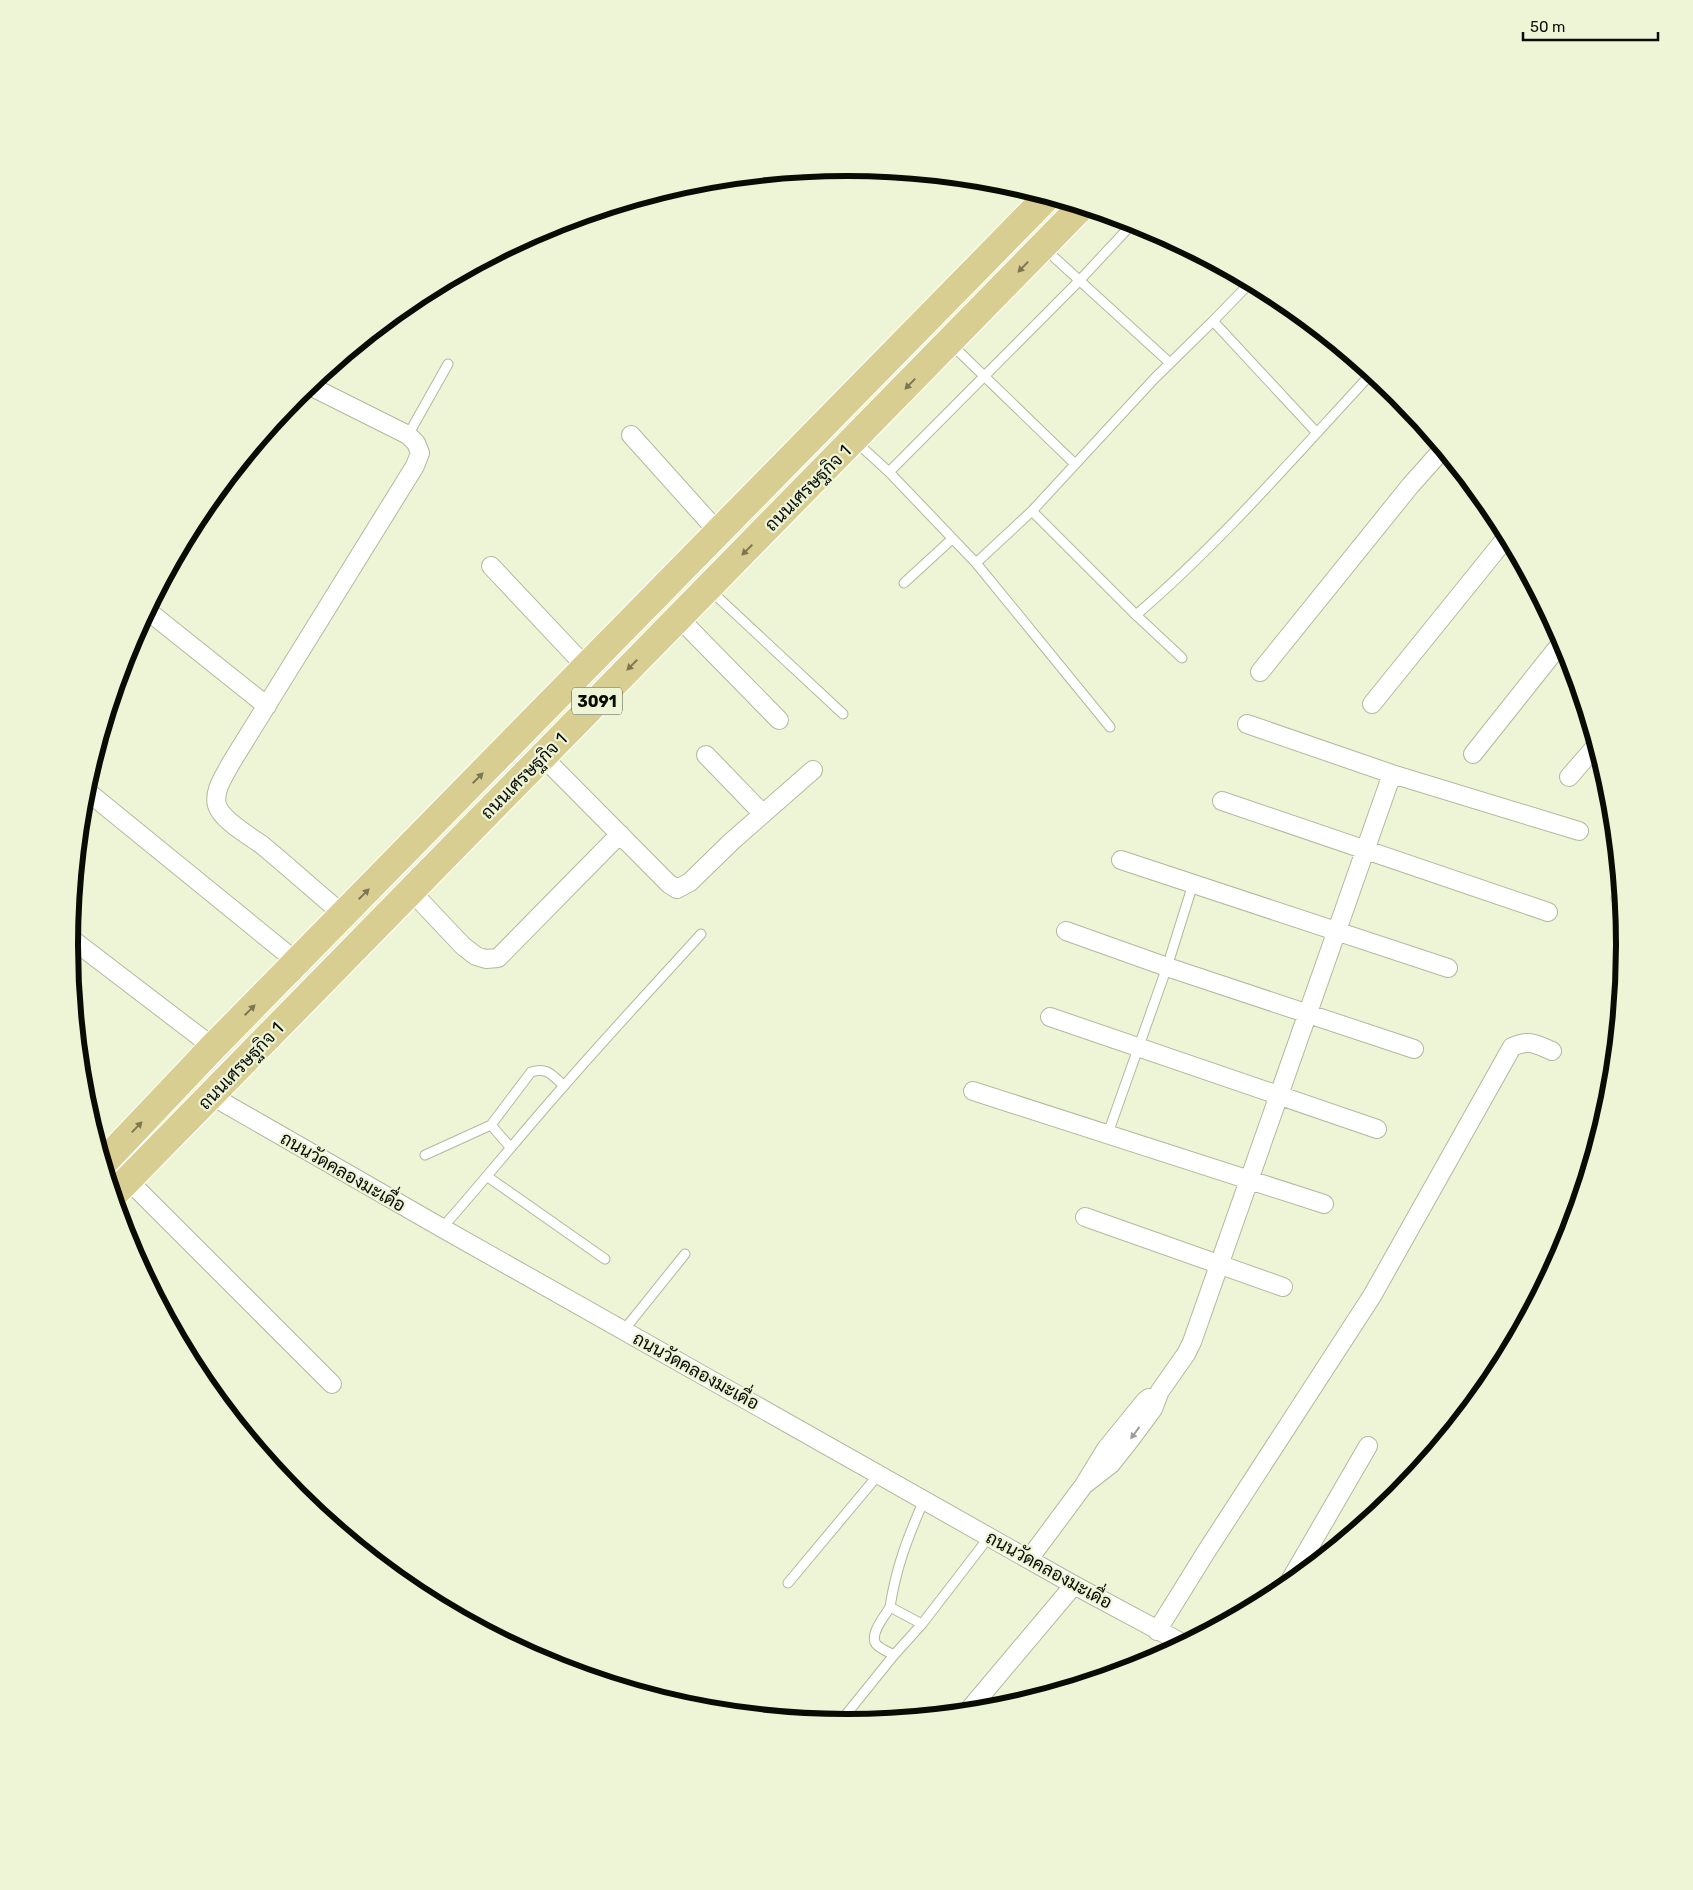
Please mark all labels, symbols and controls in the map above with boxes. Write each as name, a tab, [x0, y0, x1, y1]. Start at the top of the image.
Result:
scale bar	[1523, 10, 1658, 42]
text: 50 m	[1530, 18, 1565, 36]
one-way arrow	[1017, 261, 1029, 273]
one-way arrow	[904, 378, 916, 390]
street label: ถนนเศรษฐกิจ 1	[760, 440, 856, 536]
one-way arrow	[741, 544, 753, 556]
one-way arrow	[627, 659, 639, 671]
road number: 3091	[572, 688, 622, 714]
street label: ถนนเศรษฐกิจ 1	[476, 728, 572, 824]
one-way arrow	[472, 773, 484, 785]
one-way arrow	[358, 888, 370, 900]
one-way arrow	[244, 1004, 256, 1016]
street label: ถนนเศรษฐกิจ 1	[194, 1018, 289, 1115]
one-way arrow	[131, 1121, 143, 1133]
street label: ถนนวัดคลองมะเดื่อ	[277, 1123, 412, 1217]
street label: ถนนวัดคลองมะเดื่อ	[629, 1323, 765, 1415]
one-way arrow	[1130, 1426, 1140, 1440]
street label: ถนนวัดคลองมะเดื่อ	[982, 1522, 1118, 1614]

